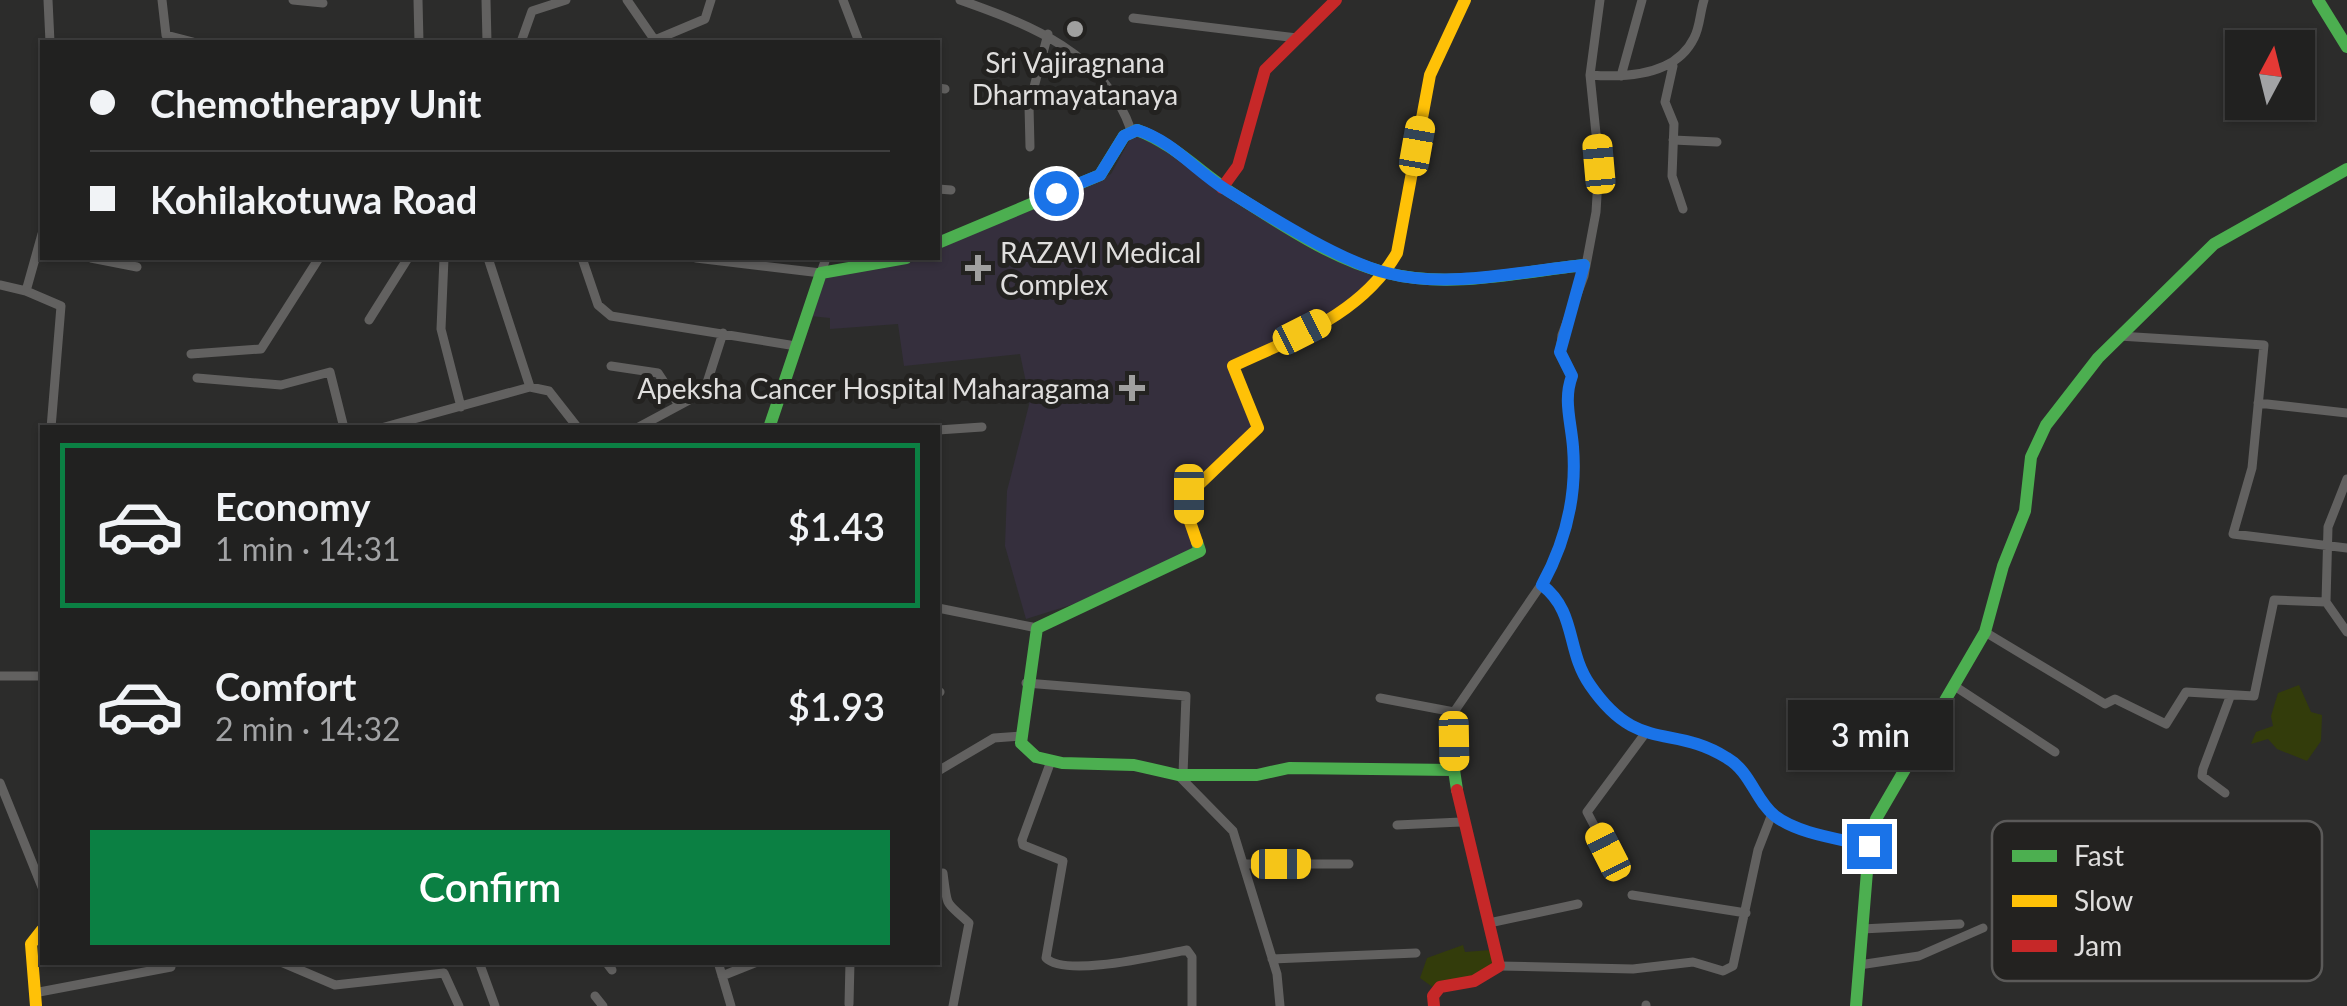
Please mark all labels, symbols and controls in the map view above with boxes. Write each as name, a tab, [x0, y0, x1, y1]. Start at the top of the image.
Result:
marker: Sri Vajiragnana Dharmayatanaya	[1064, 18, 1086, 40]
north arrow	[2225, 30, 2315, 120]
map controls	[2225, 30, 2315, 120]
place label: Sri Vajiragnana Dharmayatanaya	[972, 45, 1178, 111]
text: Chemotherapy Unit	[150, 80, 481, 126]
car	[1397, 114, 1437, 178]
car	[1581, 133, 1617, 195]
route start	[1034, 171, 1079, 216]
text: Kohilakotuwa Road	[150, 176, 477, 222]
place label: RAZAVI Medical Complex	[1000, 235, 1201, 301]
marker: RAZAVI Medical Complex	[965, 255, 991, 281]
car	[1268, 305, 1336, 359]
place label: Apeksha Cancer Hospital Maharagama	[637, 371, 1110, 405]
marker: Apeksha Cancer Hospital Maharagama	[1119, 375, 1145, 401]
car	[1174, 464, 1204, 524]
icon: car	[95, 481, 185, 571]
text: Economy	[215, 483, 370, 529]
text: $1.43	[788, 503, 885, 549]
text: 1 min · 14:31	[215, 529, 401, 568]
icon: car	[95, 661, 185, 751]
text: Comfort	[215, 663, 356, 709]
text: $1.93	[788, 683, 885, 729]
callout: 3 min	[1786, 701, 1952, 771]
text: 2 min · 14:32	[215, 709, 401, 748]
car	[1438, 711, 1470, 771]
text: 3 min	[1831, 715, 1910, 754]
car	[1581, 818, 1635, 886]
legend	[1992, 821, 2322, 981]
route end	[1847, 824, 1892, 869]
button: Confirm	[90, 830, 890, 945]
text: Fast	[2074, 838, 2124, 872]
car	[1251, 849, 1311, 879]
text: Slow	[2074, 883, 2133, 917]
text: Jam	[2074, 928, 2122, 962]

